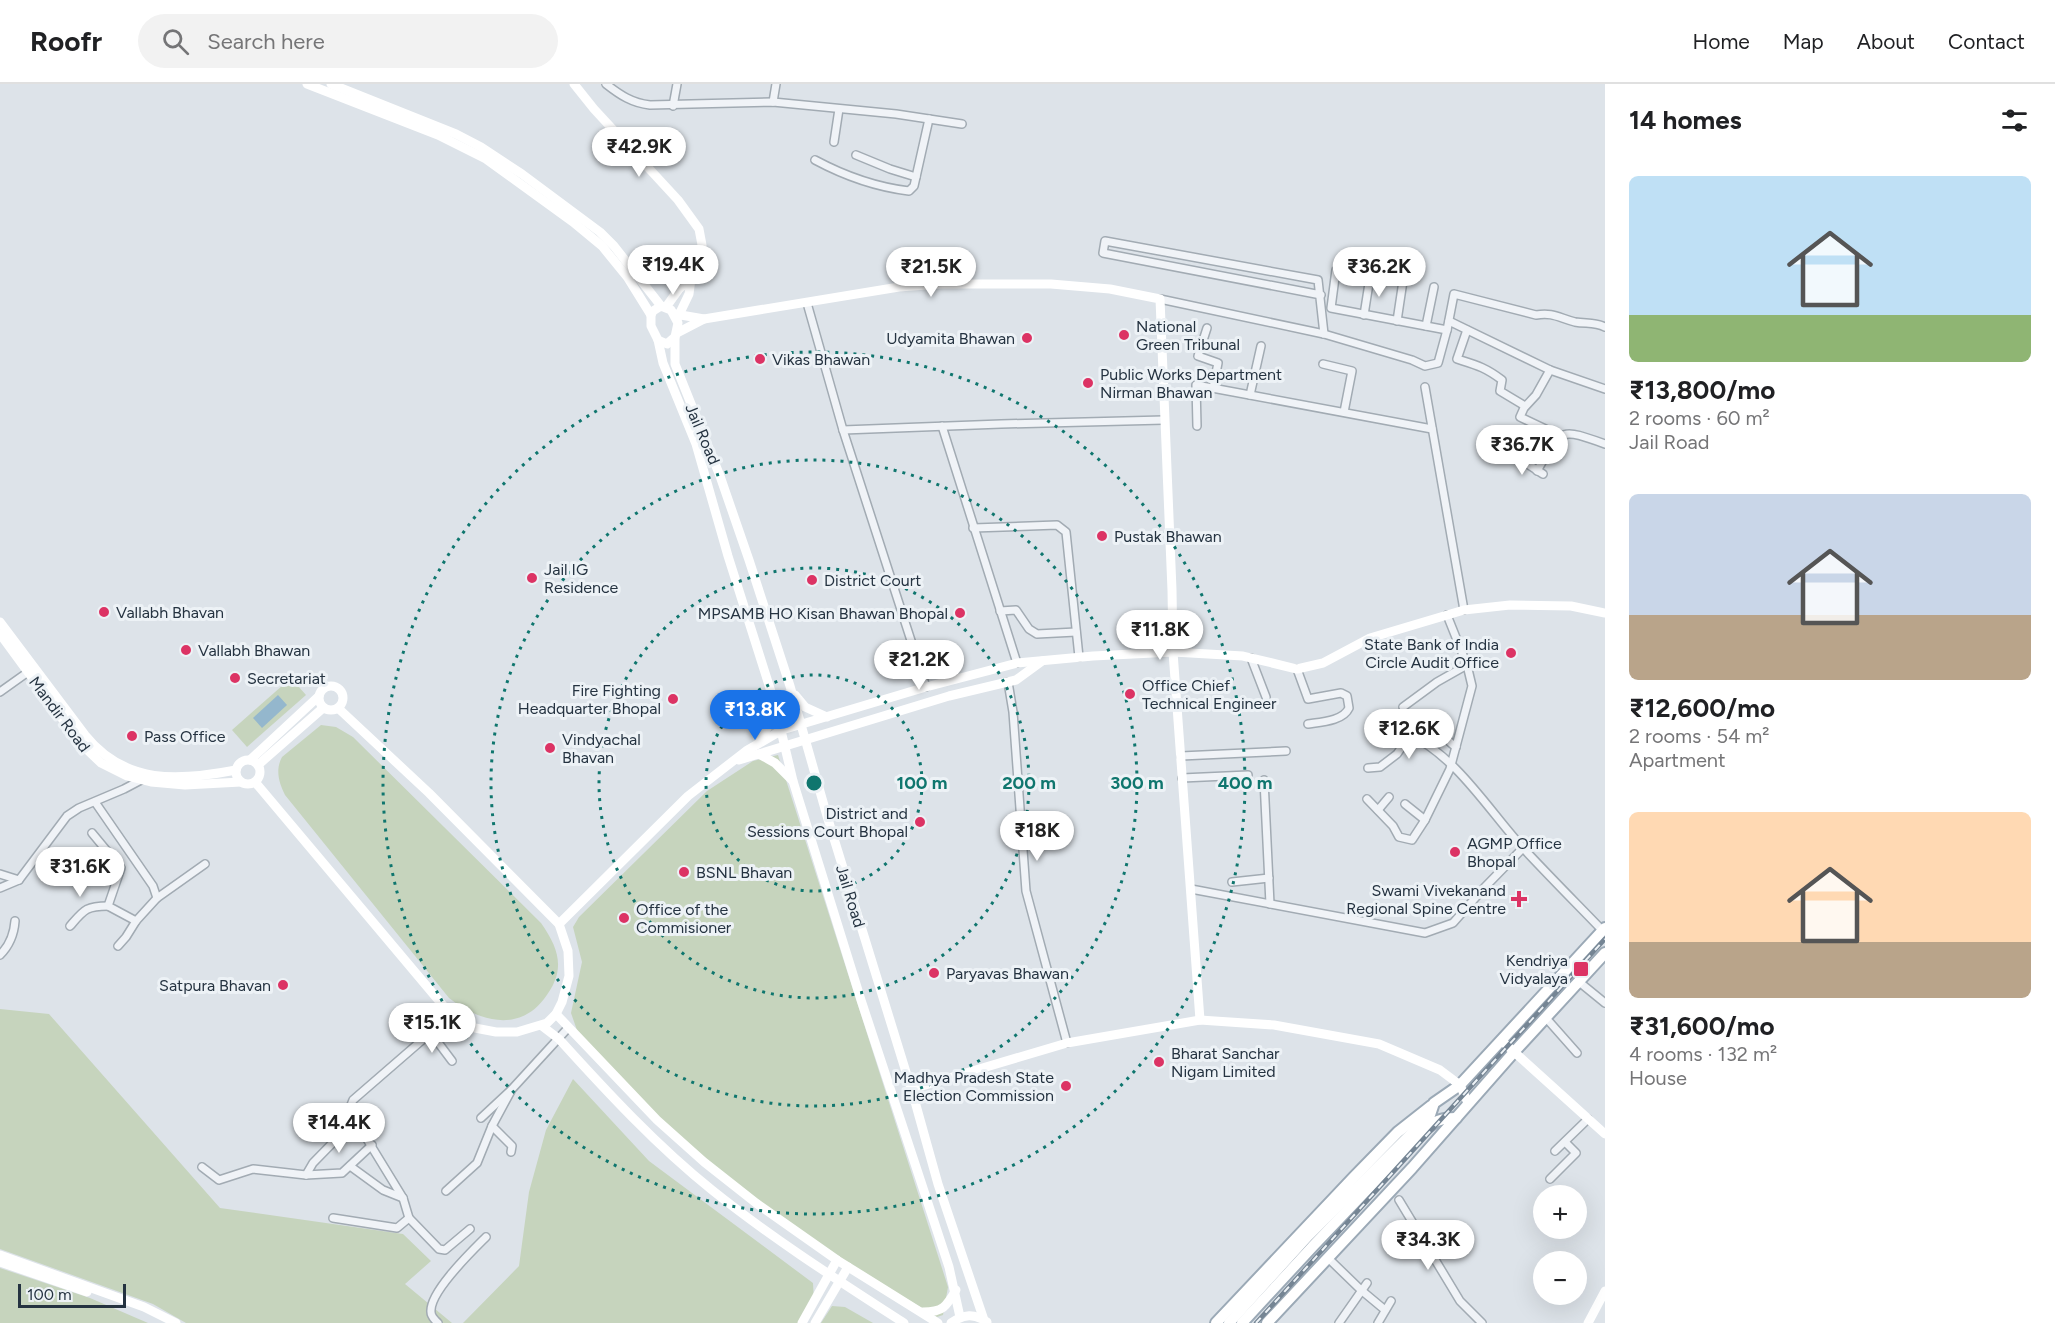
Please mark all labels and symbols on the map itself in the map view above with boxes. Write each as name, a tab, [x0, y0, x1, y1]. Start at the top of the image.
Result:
pin: ₹42.9K	[590, 127, 688, 178]
pin: ₹19.4K	[624, 245, 722, 296]
pin: ₹21.5K	[882, 247, 980, 298]
pin: ₹36.2K	[1330, 247, 1428, 298]
place label: National Green Tribunal	[1136, 317, 1240, 354]
marker: National Green Tribunal	[1117, 328, 1131, 342]
place label: Udyamita Bhawan	[886, 329, 1015, 348]
marker: Udyamita Bhawan	[1020, 331, 1034, 345]
place label: Vikas Bhawan	[772, 350, 870, 369]
marker: Vikas Bhawan	[753, 352, 767, 366]
place label: Public Works Department Nirman Bhawan	[1100, 365, 1282, 402]
marker: Public Works Department Nirman Bhawan	[1081, 376, 1095, 390]
street label: Jail Road	[681, 401, 724, 468]
pin: ₹36.7K	[1473, 425, 1571, 476]
place label: Pustak Bhawan	[1114, 527, 1222, 546]
marker: Pustak Bhawan	[1095, 529, 1109, 543]
place label: Jail IG Residence	[544, 560, 619, 597]
marker: Jail IG Residence	[525, 571, 539, 585]
place label: District Court	[824, 571, 921, 590]
marker: District Court	[805, 573, 819, 587]
place label: Vallabh Bhavan	[116, 603, 224, 622]
place label: MPSAMB HO Kisan Bhawan Bhopal	[698, 604, 948, 623]
marker: Vallabh Bhavan	[97, 605, 111, 619]
marker: MPSAMB HO Kisan Bhawan Bhopal	[953, 606, 967, 620]
pin: ₹11.8K	[1111, 610, 1209, 661]
place label: State Bank of India Circle Audit Office	[1364, 635, 1499, 672]
pin: ₹21.2K	[870, 640, 968, 691]
place label: Vallabh Bhawan	[198, 641, 310, 660]
marker: Vallabh Bhawan	[179, 643, 193, 657]
marker: State Bank of India Circle Audit Office	[1504, 646, 1518, 660]
place label: Secretariat	[247, 669, 326, 688]
marker: Secretariat	[228, 671, 242, 685]
street label: Mandir Road	[25, 673, 94, 756]
place label: Office Chief Technical Engineer	[1142, 676, 1277, 713]
place label: Fire Fighting Headquarter Bhopal	[518, 681, 661, 718]
marker: Office Chief Technical Engineer	[1123, 687, 1137, 701]
pin: ₹13.8K	[706, 690, 804, 741]
marker: Fire Fighting Headquarter Bhopal	[666, 692, 680, 706]
pin: ₹12.6K	[1360, 709, 1458, 760]
place label: Pass Office	[144, 727, 226, 746]
marker: Pass Office	[125, 729, 139, 743]
place label: Vindyachal Bhavan	[562, 730, 641, 767]
marker: Vindyachal Bhavan	[543, 741, 557, 755]
text: 100 m	[897, 772, 947, 794]
text: 200 m	[1002, 772, 1056, 794]
text: 300 m	[1110, 772, 1164, 794]
text: 400 m	[1218, 772, 1272, 794]
centre of rings	[804, 773, 824, 793]
place label: District and Sessions Court Bhopal	[747, 804, 908, 841]
pin: ₹18K	[1001, 811, 1073, 862]
marker: District and Sessions Court Bhopal	[913, 815, 927, 829]
place label: AGMP Office Bhopal	[1467, 834, 1562, 871]
marker: AGMP Office Bhopal	[1448, 845, 1462, 859]
pin: ₹31.6K	[31, 847, 129, 898]
place label: BSNL Bhavan	[696, 863, 792, 882]
street label: Jail Road	[832, 863, 869, 930]
marker: BSNL Bhavan	[677, 865, 691, 879]
place label: Swami Vivekanand Regional Spine Centre	[1346, 881, 1506, 918]
marker: Swami Vivekanand Regional Spine Centre	[1510, 890, 1528, 908]
place label: Office of the Commisioner	[636, 900, 732, 937]
marker: Office of the Commisioner	[617, 911, 631, 925]
place label: Kendriya Vidyalaya	[1499, 951, 1568, 988]
marker: Kendriya Vidyalaya	[1572, 960, 1590, 978]
place label: Paryavas Bhawan	[946, 964, 1069, 983]
marker: Paryavas Bhawan	[927, 966, 941, 980]
place label: Satpura Bhavan	[159, 976, 271, 995]
marker: Satpura Bhavan	[276, 978, 290, 992]
pin: ₹15.1K	[383, 1003, 481, 1054]
place label: Bharat Sanchar Nigam Limited	[1171, 1044, 1280, 1081]
marker: Bharat Sanchar Nigam Limited	[1152, 1055, 1166, 1069]
place label: Madhya Pradesh State Election Commission	[894, 1068, 1054, 1105]
marker: Madhya Pradesh State Election Commission	[1059, 1079, 1073, 1093]
pin: ₹14.4K	[290, 1103, 388, 1154]
pin: ₹34.3K	[1379, 1220, 1477, 1271]
scale bar	[18, 1281, 126, 1308]

